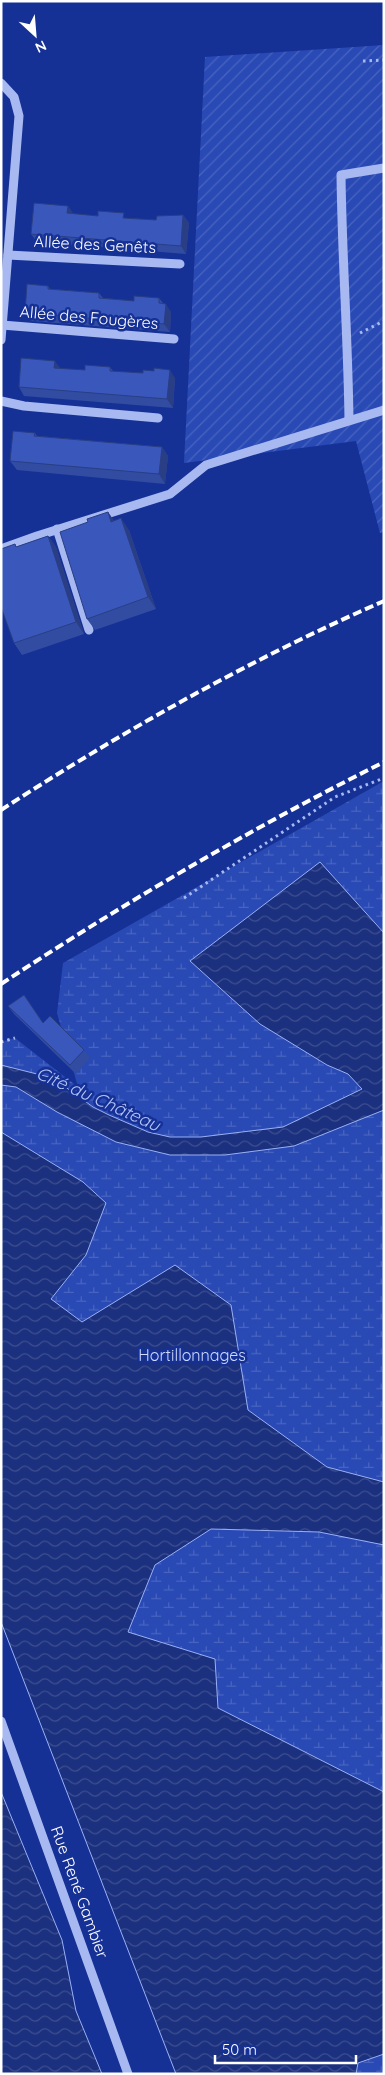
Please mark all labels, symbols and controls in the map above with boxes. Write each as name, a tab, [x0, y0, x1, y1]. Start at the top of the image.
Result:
north arrow	[10, 10, 60, 60]
text: N	[32, 36, 49, 57]
street label: Allée des Genêts	[33, 231, 157, 257]
street label: Allée des Fougères	[19, 301, 159, 333]
water label: Cité du Château	[33, 1061, 165, 1137]
park label: Hortillonnages	[138, 1345, 246, 1365]
street label: Rue René Gambier	[47, 1823, 113, 1961]
scale bar	[215, 2032, 356, 2064]
text: 50 m	[222, 2040, 257, 2059]

